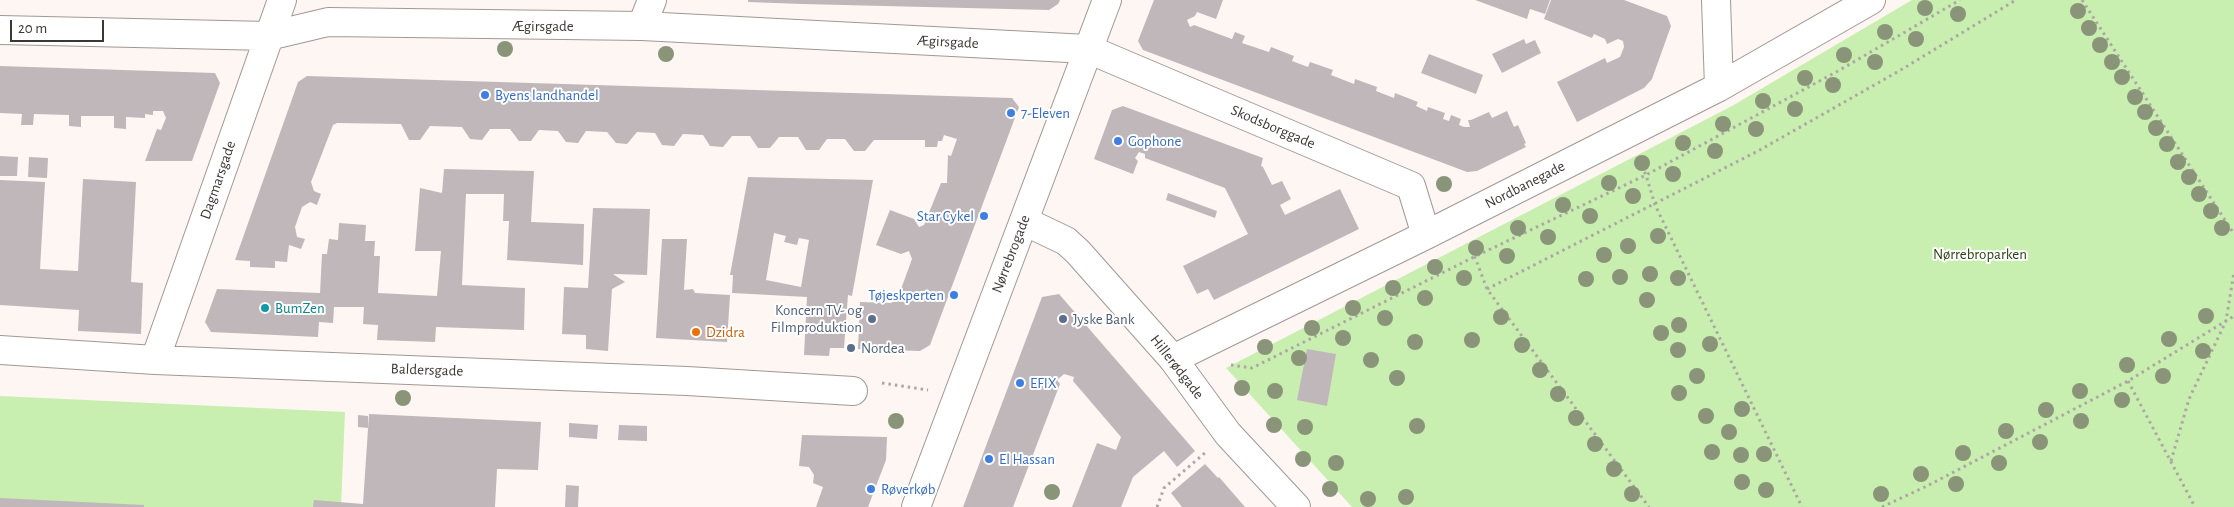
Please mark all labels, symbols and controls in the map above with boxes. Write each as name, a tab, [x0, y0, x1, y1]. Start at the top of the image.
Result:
scale bar	[12, 10, 106, 42]
street label: Ægirsgade	[512, 17, 574, 35]
text: 20 m	[18, 21, 47, 36]
street label: Ægirsgade	[917, 31, 979, 53]
place label: Byens landhandel	[495, 86, 599, 104]
marker: Byens landhandel	[479, 89, 491, 101]
street label: Skodsborggade	[1228, 101, 1318, 153]
place label: 7-Eleven	[1021, 104, 1070, 122]
marker: 7-Eleven	[1005, 107, 1017, 119]
place label: Gophone	[1128, 132, 1181, 150]
marker: Gophone	[1112, 135, 1124, 147]
street label: Dagmarsgade	[196, 138, 240, 222]
street label: Nordbanegade	[1482, 157, 1568, 213]
place label: Star Cykel	[917, 207, 974, 225]
marker: Star Cykel	[978, 210, 990, 222]
street label: Nørrebrogade	[988, 212, 1034, 296]
park label: Nørrebroparken	[1933, 245, 2027, 263]
place label: Tøjeskperten	[868, 286, 944, 304]
marker: Tøjeskperten	[948, 289, 960, 301]
place label: BumZen	[275, 299, 325, 317]
place label: Koncern TV- og Filmproduktion	[771, 301, 862, 336]
marker: BumZen	[259, 302, 271, 314]
place label: Jyske Bank	[1073, 310, 1135, 328]
marker: Koncern TV- og Filmproduktion	[866, 313, 878, 325]
marker: Jyske Bank	[1057, 313, 1069, 325]
place label: Dzidra	[706, 323, 745, 341]
marker: Dzidra	[690, 326, 702, 338]
street label: Hillerødgade	[1146, 331, 1208, 403]
place label: Nordea	[861, 339, 905, 357]
marker: Nordea	[845, 342, 857, 354]
street label: Baldersgade	[390, 360, 464, 380]
place label: EFIX	[1030, 374, 1057, 392]
marker: EFIX	[1014, 377, 1026, 389]
place label: El Hassan	[999, 450, 1055, 468]
marker: El Hassan	[983, 453, 995, 465]
place label: Røverkøb	[881, 480, 936, 498]
marker: Røverkøb	[865, 483, 877, 495]

